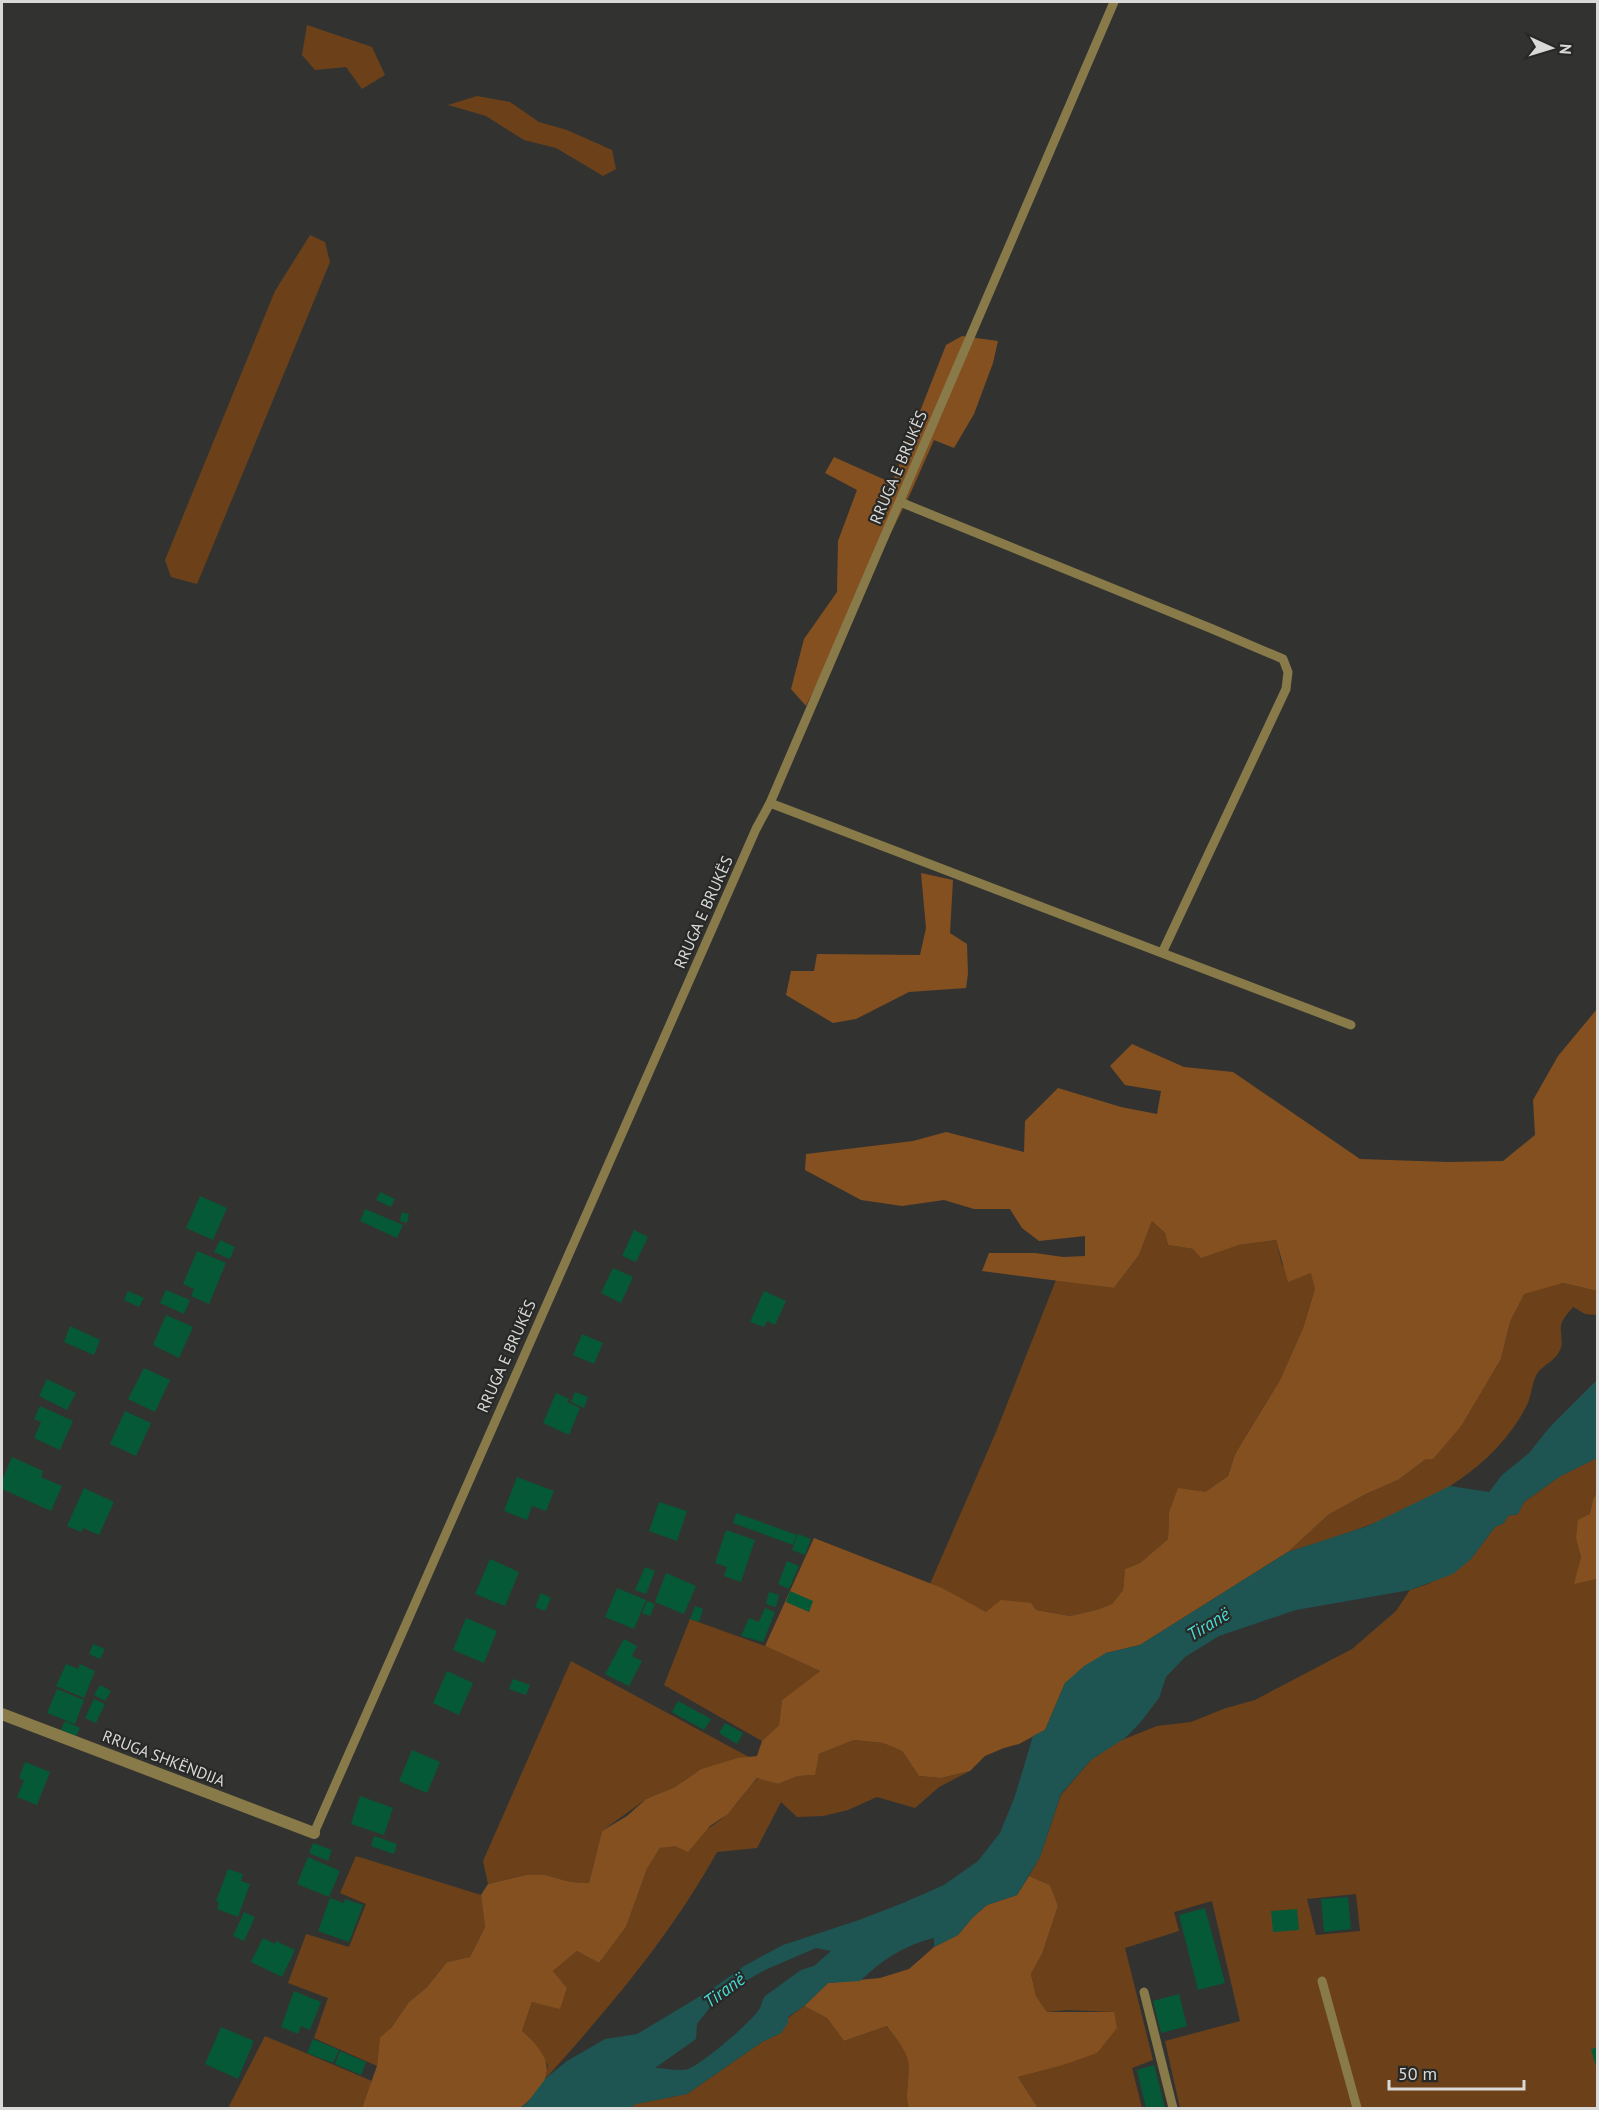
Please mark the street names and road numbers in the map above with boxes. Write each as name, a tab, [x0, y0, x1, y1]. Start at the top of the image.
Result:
street label: RRUGA E BRUKËS	[865, 407, 931, 527]
street label: RRUGA E BRUKËS	[669, 853, 737, 971]
street label: RRUGA E BRUKËS	[472, 1297, 540, 1415]
street label: RRUGA SHKËNDIJA	[100, 1725, 229, 1791]

